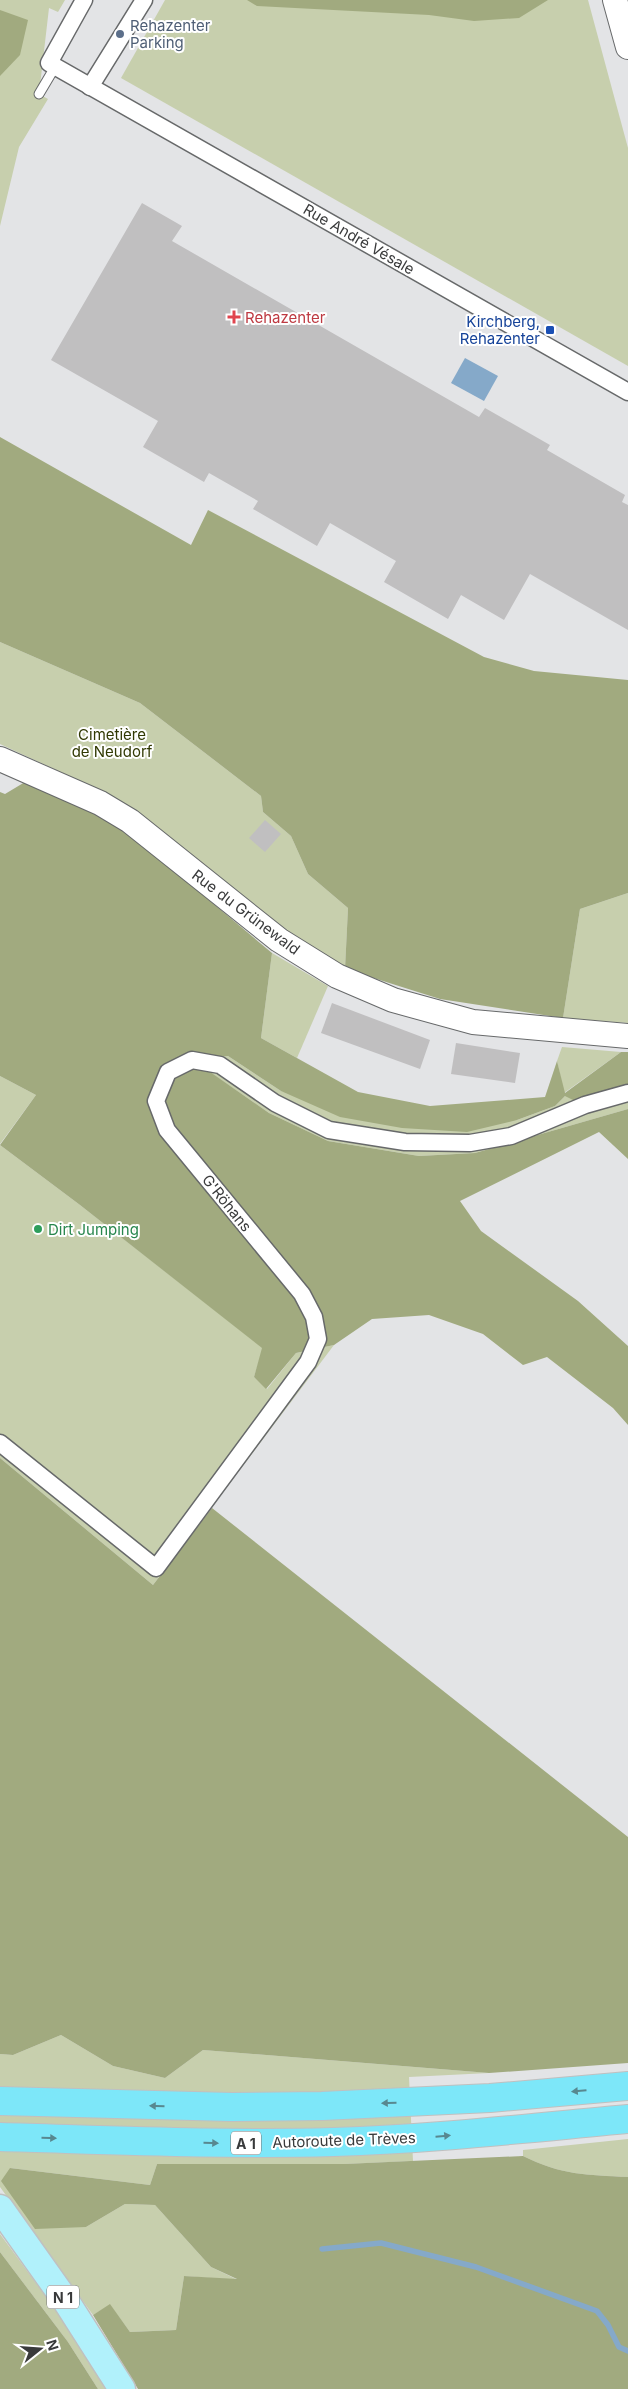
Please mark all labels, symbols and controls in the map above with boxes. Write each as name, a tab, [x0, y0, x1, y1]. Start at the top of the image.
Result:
place label: Rehazenter Parking	[130, 16, 211, 52]
marker: Rehazenter Parking	[114, 28, 126, 40]
street label: Rue André Vésale	[300, 199, 418, 279]
place label: Rehazenter	[245, 308, 326, 327]
marker: Rehazenter	[227, 310, 241, 324]
place label: Kirchberg, Rehazenter	[460, 312, 540, 348]
marker: Kirchberg, Rehazenter	[544, 324, 556, 336]
park label: Cimetière de Neudorf	[72, 725, 153, 761]
street label: Rue du Grünewald	[188, 865, 304, 959]
street label: G'Röhans	[198, 1171, 256, 1236]
place label: Dirt Jumping	[48, 1220, 139, 1239]
marker: Dirt Jumping	[32, 1223, 44, 1235]
one-way arrow	[571, 2087, 587, 2095]
one-way arrow	[381, 2100, 397, 2108]
one-way arrow	[148, 2102, 164, 2110]
street label: Autoroute de Trèves	[272, 2128, 416, 2152]
road number: A 1	[231, 2132, 261, 2154]
one-way arrow	[436, 2132, 452, 2140]
one-way arrow	[41, 2134, 57, 2142]
one-way arrow	[203, 2139, 219, 2147]
road number: N 1	[47, 2286, 79, 2308]
north arrow	[15, 2324, 65, 2374]
text: N	[43, 2337, 63, 2353]

